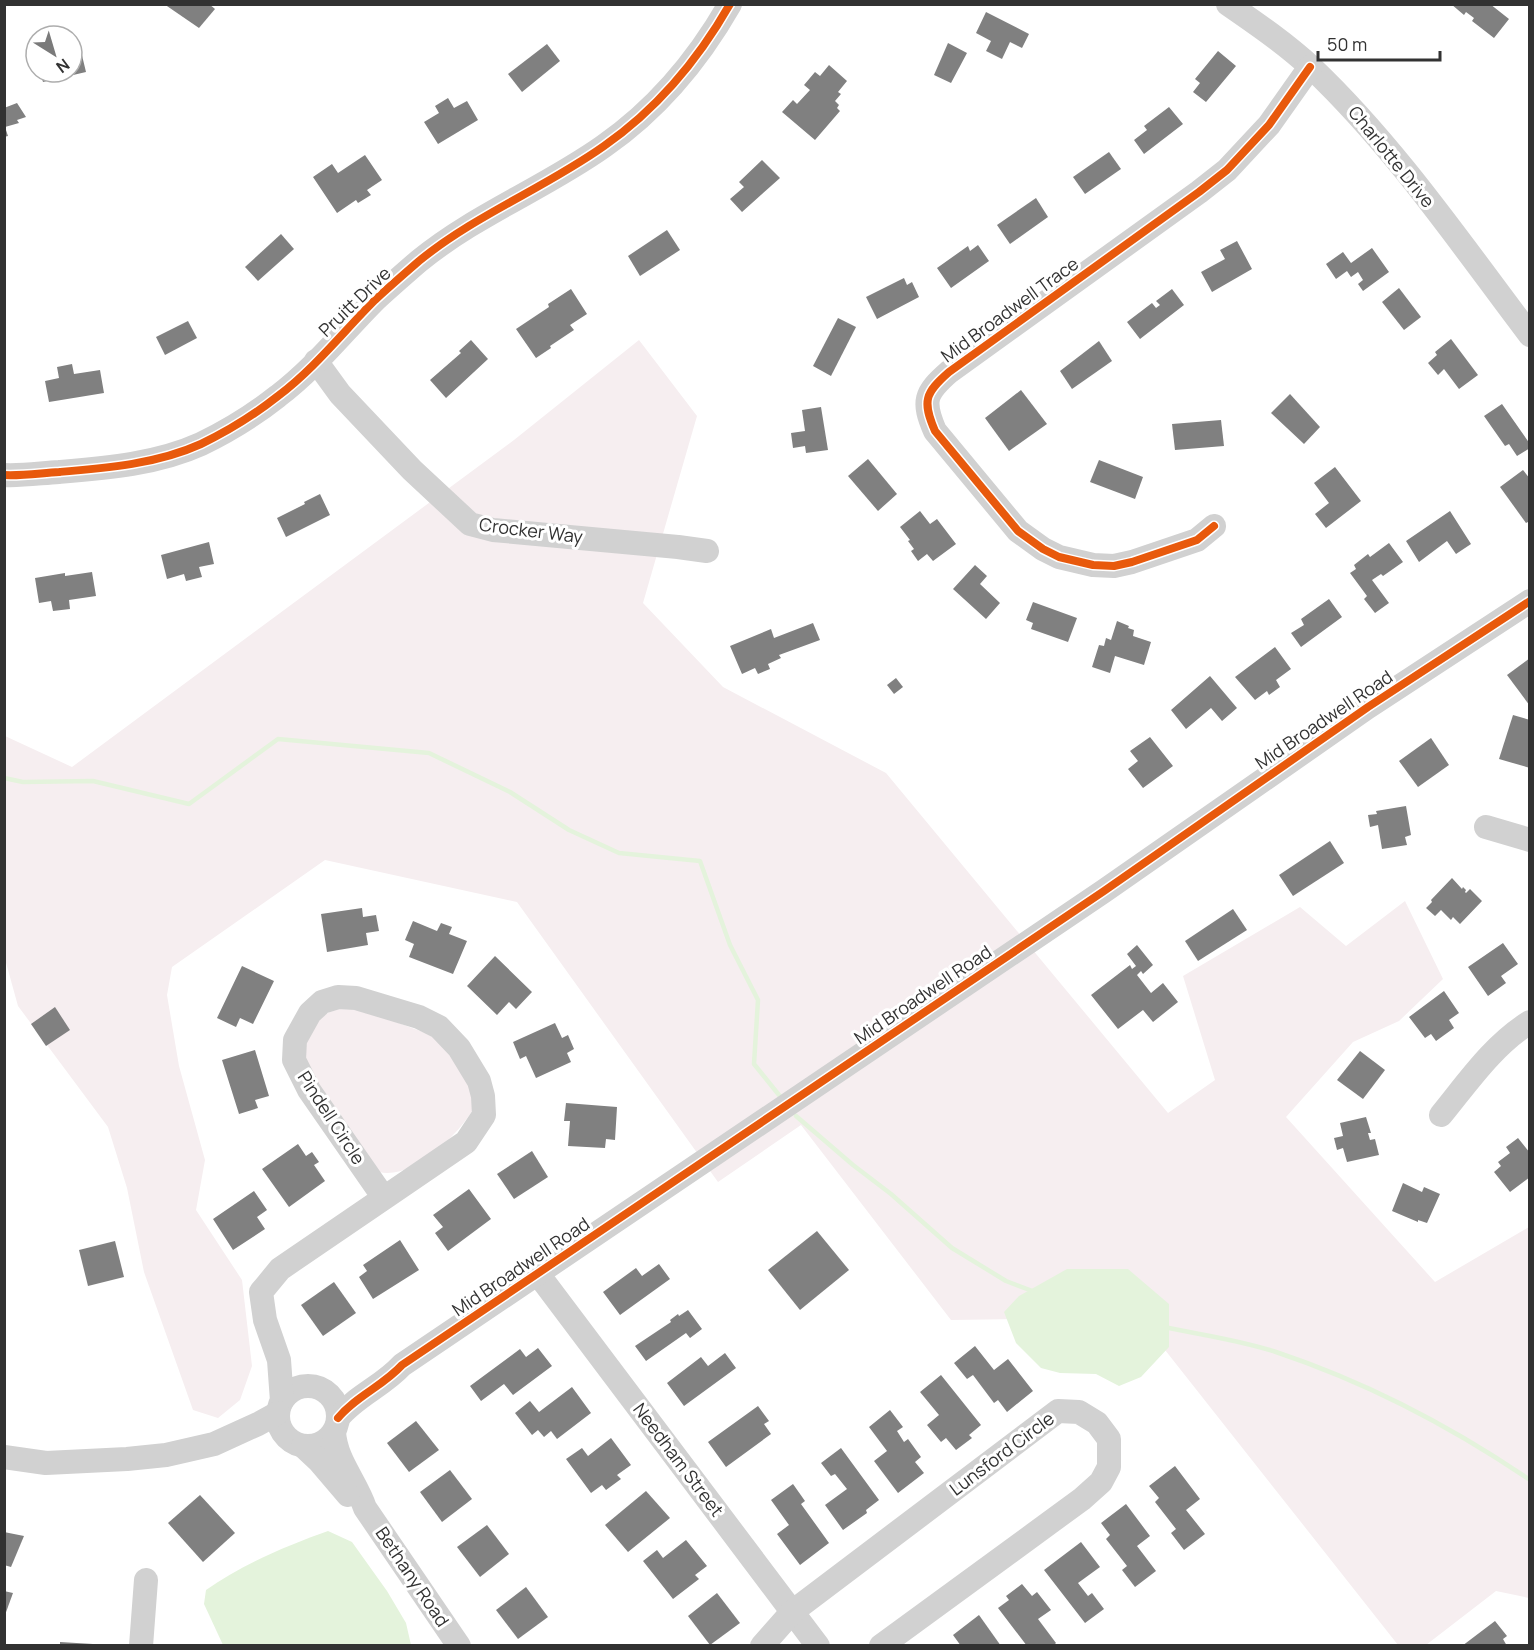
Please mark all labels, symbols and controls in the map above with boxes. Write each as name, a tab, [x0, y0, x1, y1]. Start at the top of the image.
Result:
north arrow	[24, 24, 84, 84]
scale bar	[1318, 24, 1440, 62]
text: 50 m	[1327, 32, 1367, 56]
text: N	[52, 54, 74, 78]
street label: Charlotte Drive	[1343, 100, 1440, 212]
street label: Mid Broadwell Trace	[936, 251, 1083, 367]
street label: Pruitt Drive	[313, 261, 395, 342]
street label: Crocker Way	[478, 512, 585, 548]
street label: Mid Broadwell Road	[1250, 664, 1397, 774]
street label: Mid Broadwell Road	[849, 939, 996, 1049]
street label: Pindell Circle	[293, 1066, 371, 1169]
street label: Mid Broadwell Road	[447, 1211, 594, 1321]
street label: Needham Street	[628, 1398, 729, 1521]
street label: Lunsford Circle	[944, 1406, 1059, 1500]
street label: Bethany Road	[371, 1522, 455, 1631]

